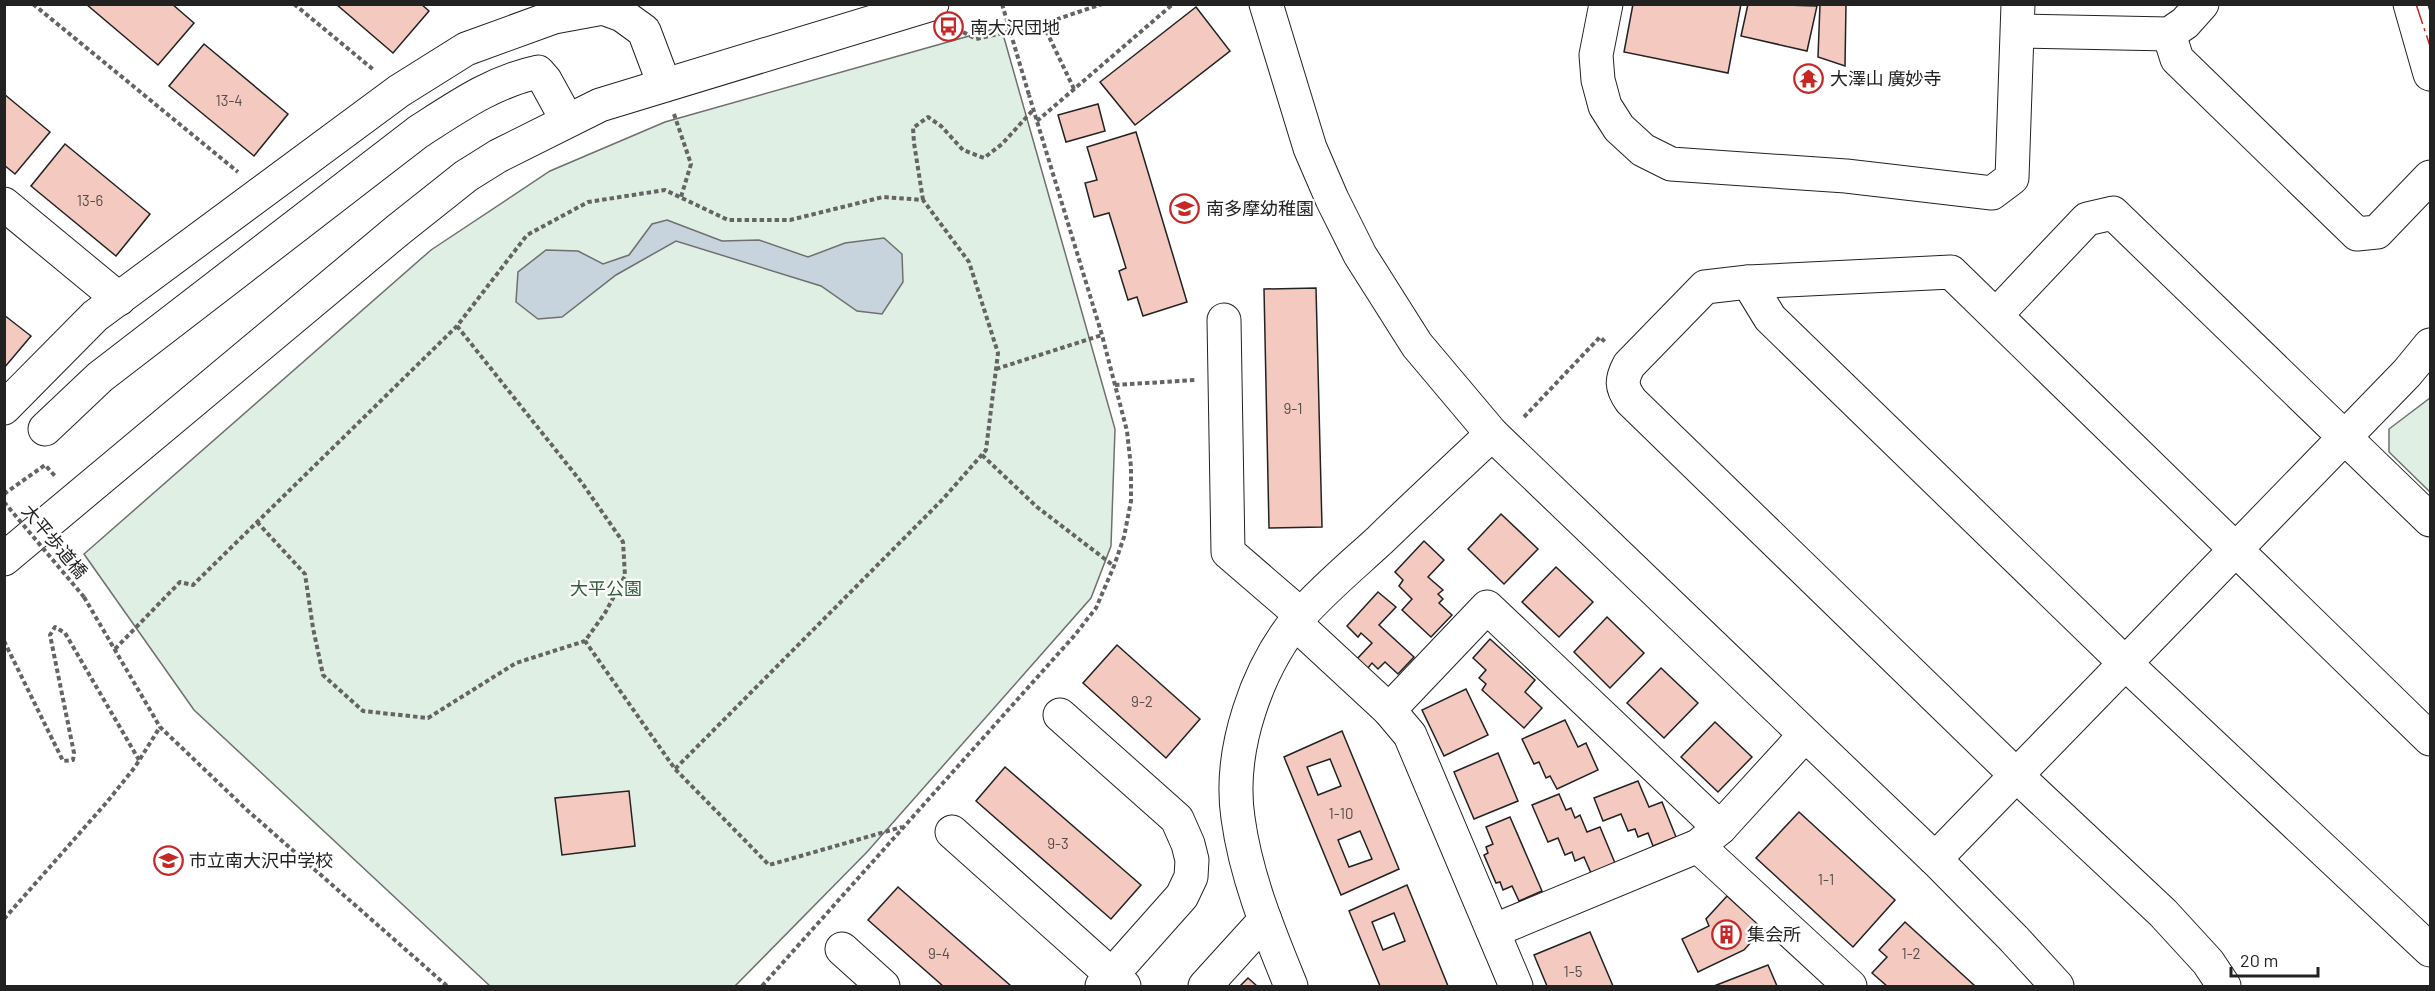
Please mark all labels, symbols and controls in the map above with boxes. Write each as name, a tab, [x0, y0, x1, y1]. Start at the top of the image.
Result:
bus stop icon: 南大沢団地	[933, 11, 965, 43]
place label: 南大沢団地	[970, 16, 1060, 38]
temple icon: 大澤山 廣妙寺	[1793, 62, 1825, 94]
place label: 大澤山 廣妙寺	[1830, 67, 1942, 89]
house number: 13-4	[215, 91, 243, 109]
house number: 13-6	[77, 191, 103, 209]
school or university icon: 南多摩幼稚園	[1169, 192, 1201, 224]
place label: 南多摩幼稚園	[1206, 197, 1314, 219]
house number: 9-1	[1284, 399, 1302, 417]
street label: 大平歩道橋	[18, 499, 92, 583]
park label: 大平公園	[570, 577, 642, 599]
house number: 9-2	[1131, 692, 1153, 710]
house number: 1-10	[1329, 804, 1353, 822]
house number: 9-3	[1047, 834, 1069, 852]
school or university icon: 市立南大沢中学校	[152, 844, 184, 876]
place label: 市立南大沢中学校	[189, 849, 333, 871]
house number: 1-1	[1818, 870, 1834, 888]
building icon: 集会所	[1710, 918, 1742, 950]
place label: 集会所	[1747, 923, 1801, 945]
scale bar	[2231, 940, 2318, 978]
house number: 9-4	[928, 944, 950, 962]
house number: 1-2	[1901, 944, 1921, 962]
text: 20 m	[2240, 949, 2278, 971]
house number: 1-5	[1564, 962, 1582, 980]

